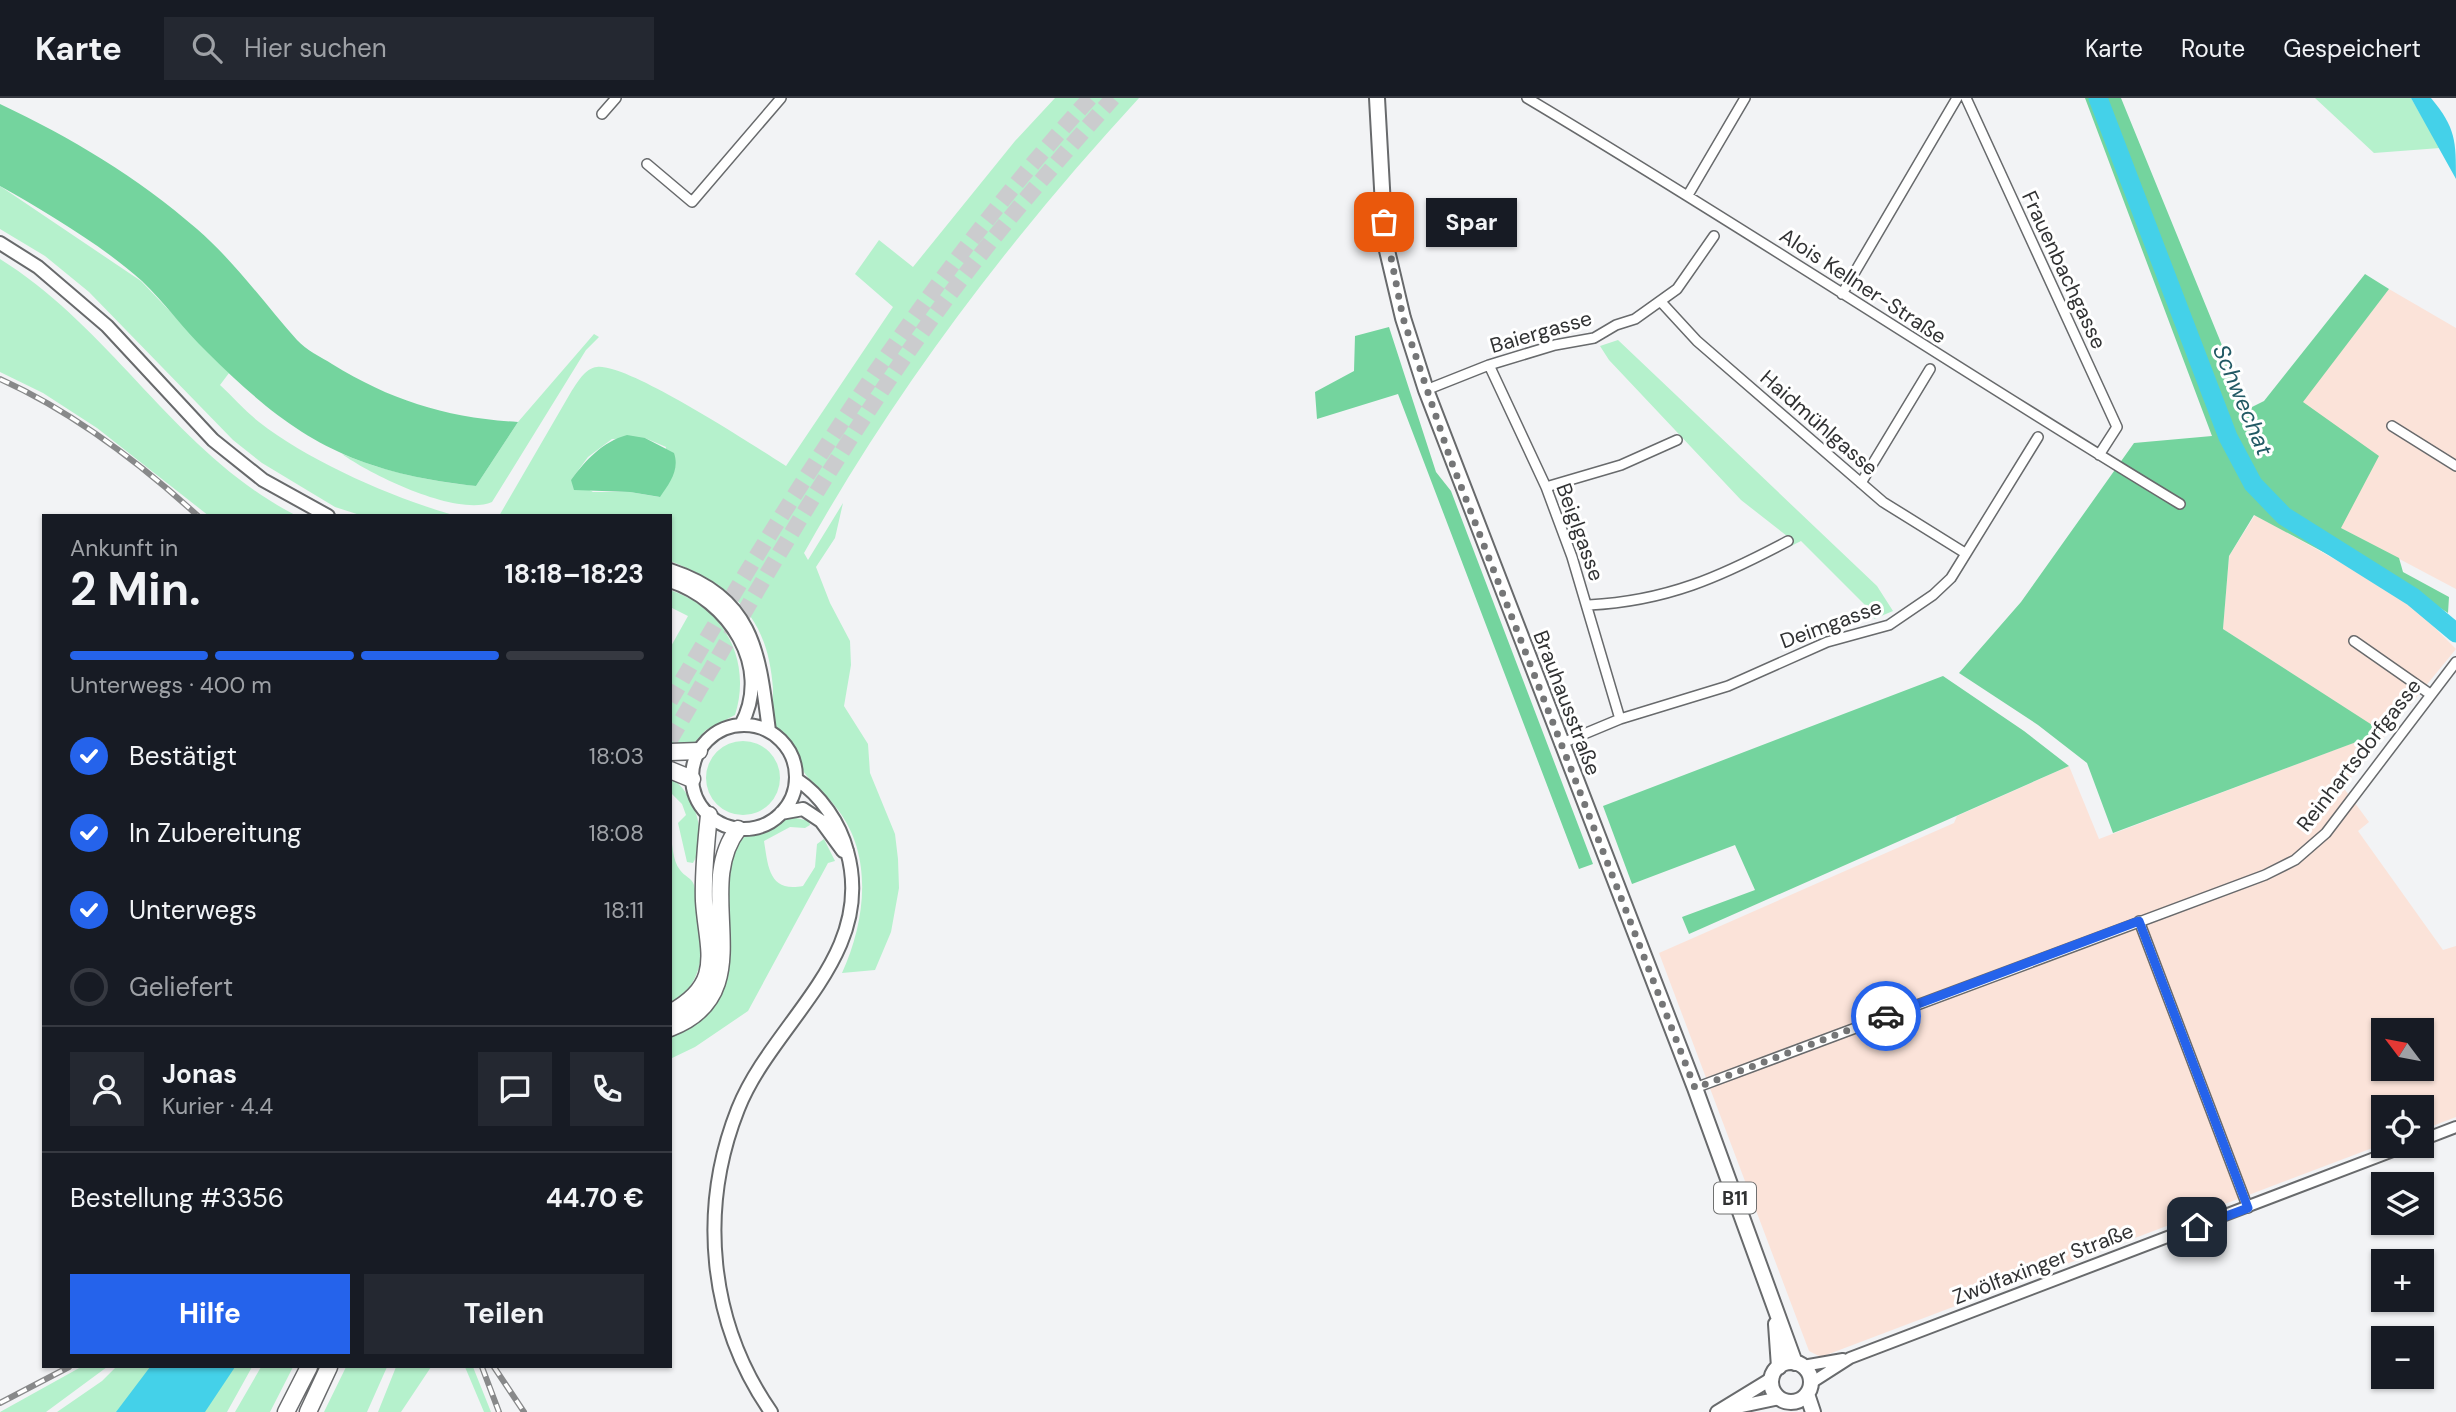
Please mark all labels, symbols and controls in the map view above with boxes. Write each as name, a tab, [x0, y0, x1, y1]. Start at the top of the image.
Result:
search box	[164, 17, 654, 80]
text: Karte	[35, 27, 122, 70]
icon: search	[188, 29, 226, 67]
text: Hier suchen	[244, 31, 387, 65]
text: Karte	[2085, 33, 2143, 64]
text: Route	[2181, 33, 2245, 64]
text: Gespeichert	[2283, 33, 2421, 64]
street label: Frauenbachgasse	[2015, 186, 2113, 354]
pin	[1354, 192, 1414, 252]
callout: Spar	[1426, 198, 1517, 246]
icon: bag	[1365, 203, 1403, 241]
text: Spar	[1446, 207, 1497, 237]
street label: Alois Kellner-Straße	[1774, 222, 1952, 350]
street label: Baiergasse	[1487, 304, 1595, 360]
water label: Schwechat	[2206, 340, 2280, 460]
street label: Haidmühlgasse	[1754, 364, 1884, 482]
street label: Beiglgasse	[1549, 479, 1611, 585]
text: Ankunft in	[70, 533, 178, 563]
text: 18:18–18:23	[504, 557, 644, 591]
text: 2 Min.	[70, 559, 201, 619]
street label: Deimgasse	[1776, 593, 1886, 655]
street label: Brauhausstraße	[1527, 627, 1608, 779]
text: Unterwegs · 400 m	[70, 670, 272, 700]
street label: Reinhartsdorfgasse	[2290, 673, 2428, 837]
icon: check	[70, 737, 108, 775]
text: Bestätigt	[129, 739, 237, 773]
text: 18:03	[589, 741, 644, 771]
icon: check	[70, 814, 108, 852]
text: In Zubereitung	[129, 816, 302, 850]
text: 18:08	[588, 818, 644, 848]
icon: check	[70, 891, 108, 929]
text: Unterwegs	[129, 893, 257, 927]
text: 18:11	[604, 895, 644, 925]
text: Geliefert	[129, 970, 233, 1004]
courier	[1851, 981, 1921, 1051]
icon: car	[1867, 997, 1905, 1035]
north arrow	[2371, 1018, 2434, 1082]
map controls	[2371, 1018, 2434, 1389]
button: person	[70, 1052, 144, 1126]
button: chat	[478, 1052, 552, 1126]
button: phone	[570, 1052, 644, 1126]
text: Jonas	[162, 1057, 237, 1091]
text: Kurier · 4.4	[162, 1091, 273, 1121]
button: locate	[2371, 1095, 2434, 1158]
button: layers	[2371, 1172, 2434, 1235]
text: Bestellung #3356	[70, 1181, 284, 1215]
text: 44.70 €	[546, 1181, 644, 1215]
road number: B11	[1714, 1182, 1756, 1214]
pin	[2167, 1197, 2227, 1257]
icon: home	[2178, 1208, 2216, 1246]
street label: Zwölfaxinger Straße	[1949, 1217, 2137, 1311]
button: +	[2371, 1249, 2434, 1312]
button: Hilfe	[70, 1274, 350, 1354]
button: Teilen	[364, 1274, 644, 1354]
button: −	[2371, 1326, 2434, 1389]

